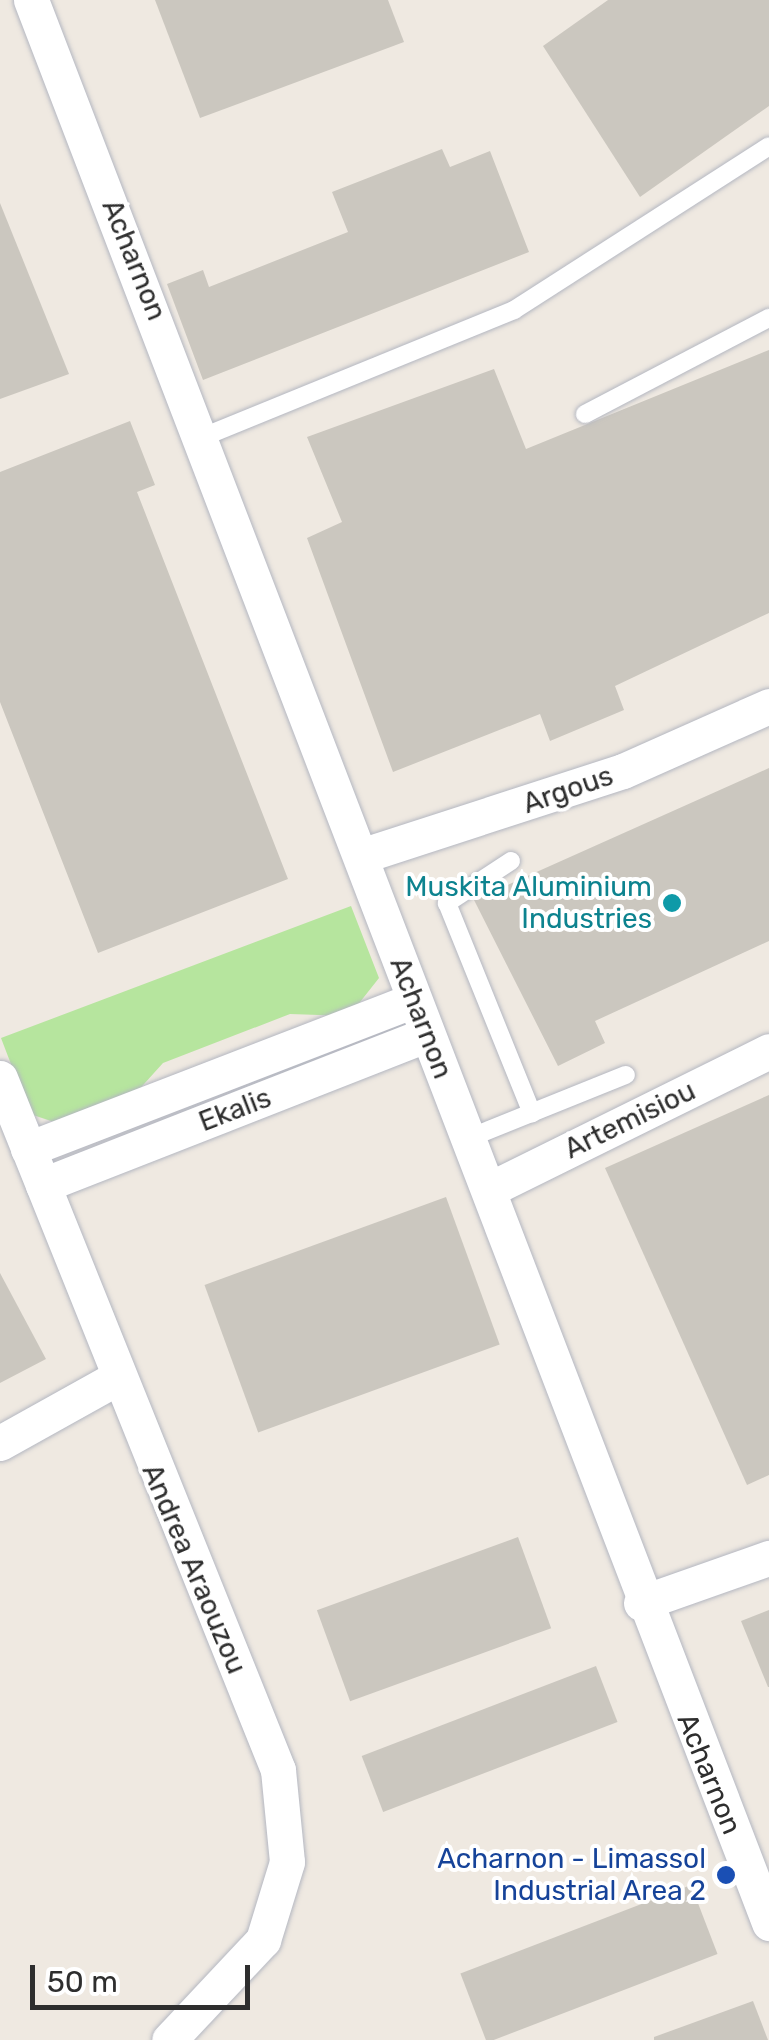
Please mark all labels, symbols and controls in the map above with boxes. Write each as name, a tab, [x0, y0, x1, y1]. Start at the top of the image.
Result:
street label: Acharnon	[95, 195, 173, 325]
street label: Argous	[519, 759, 617, 821]
place label: Muskita Aluminium Industries	[405, 870, 652, 936]
marker: Muskita Aluminium Industries	[661, 892, 683, 914]
street label: Acharnon	[383, 953, 459, 1083]
street label: Artemisiou	[559, 1074, 701, 1166]
street label: Ekalis	[194, 1081, 276, 1139]
street label: Andrea Araouzou	[135, 1459, 253, 1679]
street label: Acharnon	[670, 1709, 748, 1839]
place label: Acharnon - Limassol Industrial Area 2	[437, 1842, 706, 1908]
marker: Acharnon - Limassol Industrial Area 2	[715, 1864, 737, 1886]
scale bar	[35, 1945, 255, 2007]
text: 50 m	[47, 1964, 118, 2000]

